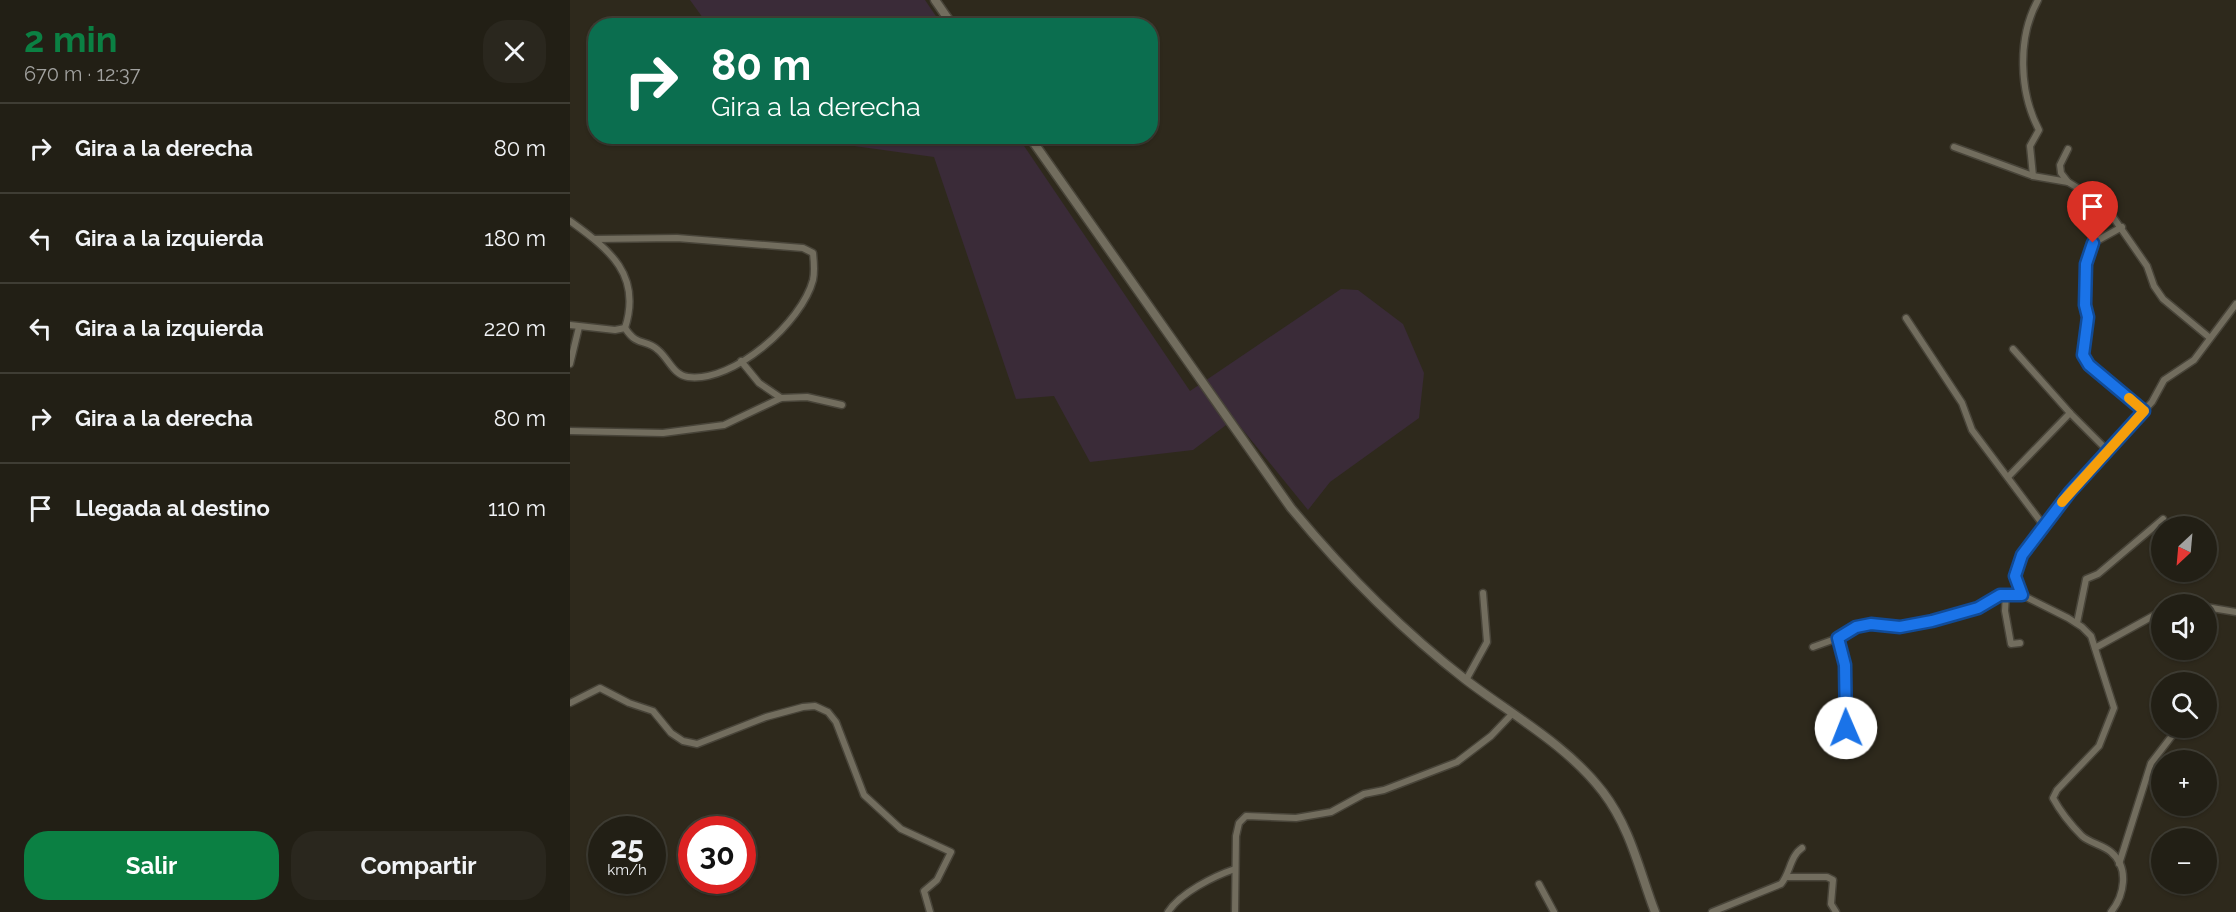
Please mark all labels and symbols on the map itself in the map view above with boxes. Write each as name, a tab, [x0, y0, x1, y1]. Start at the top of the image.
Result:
pin	[2067, 181, 2118, 243]
north arrow	[2151, 516, 2217, 582]
position arrow	[1814, 696, 1878, 760]
speed limit sign: 30	[678, 816, 756, 894]

